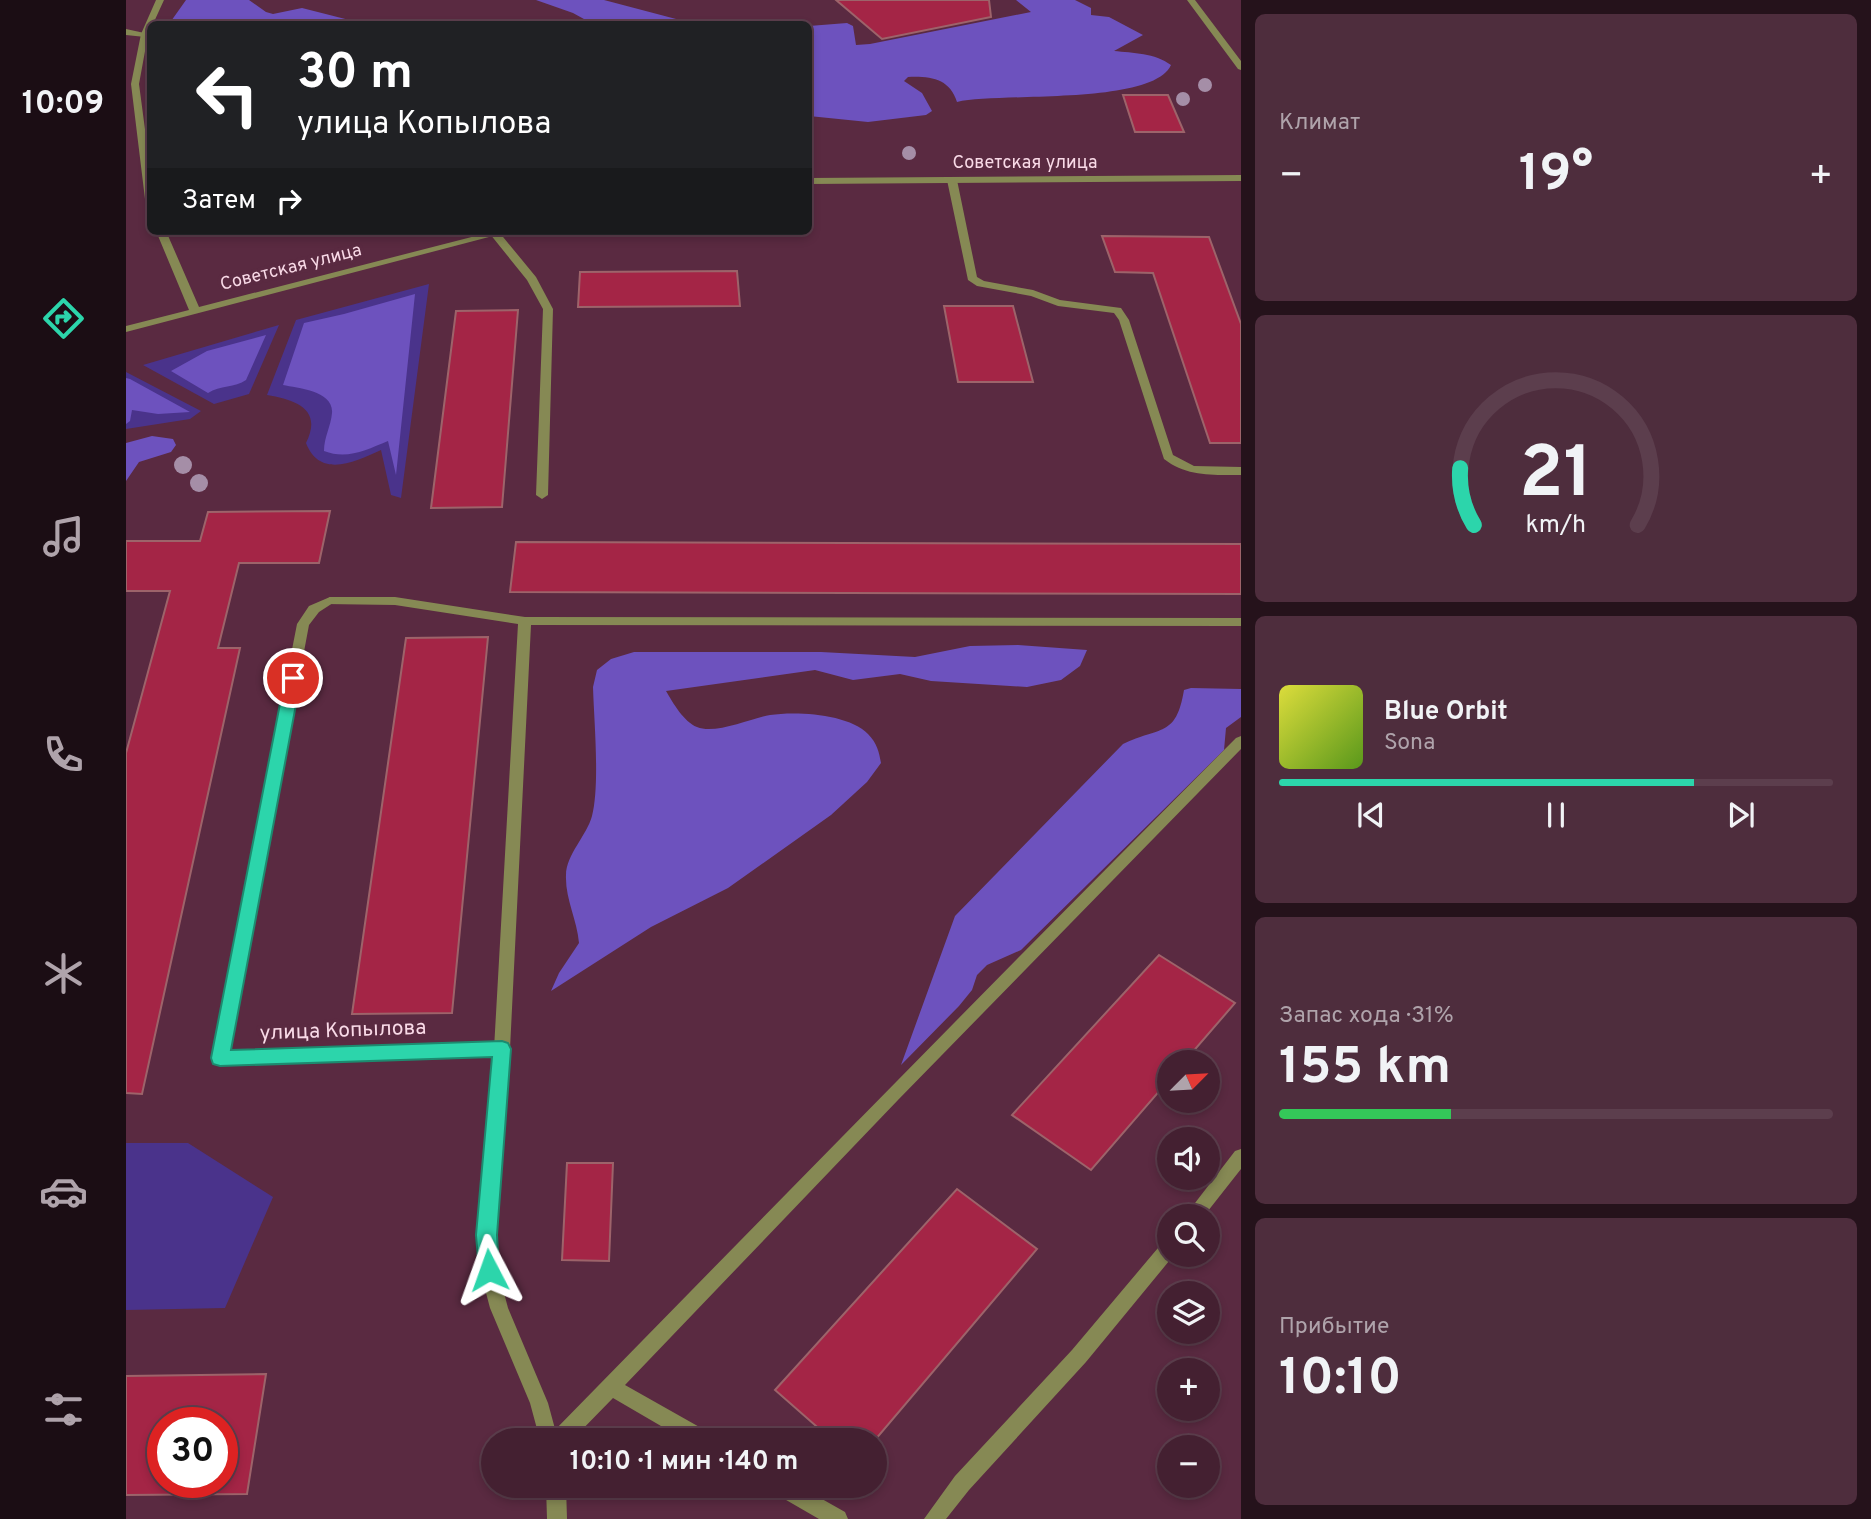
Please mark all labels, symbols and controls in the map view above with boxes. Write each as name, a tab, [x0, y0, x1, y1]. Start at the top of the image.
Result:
text: 30 m	[297, 44, 413, 106]
icon: left	[182, 49, 273, 140]
text: 10:09	[22, 85, 104, 125]
text: улица Копылова	[297, 105, 551, 145]
text: Климат	[1279, 109, 1360, 138]
text: 19°	[1519, 143, 1593, 209]
street label: Советская улица	[953, 152, 1098, 175]
text: −	[1279, 153, 1304, 202]
text: +	[1808, 153, 1833, 202]
icon: right	[270, 182, 308, 220]
text: Затем	[182, 185, 256, 218]
street label: Советская улица	[218, 239, 364, 297]
icon: directions	[39, 294, 88, 343]
text: 21	[1519, 431, 1593, 523]
text: km/h	[1526, 509, 1586, 541]
icon: music	[39, 512, 88, 561]
pin	[263, 648, 323, 708]
icon: arrive	[274, 659, 312, 697]
text: Blue Orbit	[1384, 696, 1508, 729]
text: Sona	[1384, 729, 1435, 758]
icon: phone	[39, 730, 88, 779]
icon: previous	[1352, 796, 1390, 834]
icon: pause	[1537, 796, 1575, 834]
icon: next	[1722, 796, 1760, 834]
icon: climate	[39, 949, 88, 998]
text: Запас хода · 31%	[1279, 1002, 1454, 1031]
street label: улица Копылова	[259, 1015, 427, 1047]
text: 155 km	[1279, 1036, 1451, 1102]
north arrow	[1157, 1050, 1220, 1113]
map controls	[1157, 1050, 1220, 1498]
button: sound	[1157, 1127, 1220, 1190]
icon: car	[39, 1167, 88, 1216]
button: search	[1157, 1204, 1220, 1267]
position arrow	[452, 1233, 526, 1307]
button: layers	[1157, 1281, 1220, 1344]
text: Прибытие	[1279, 1313, 1389, 1342]
text: 10:10	[1279, 1347, 1402, 1413]
button: +	[1157, 1358, 1220, 1421]
icon: filters	[39, 1385, 88, 1434]
speed limit sign: 30	[147, 1407, 238, 1498]
button: −	[1157, 1435, 1220, 1498]
text: 10:10 · 1 мин · 140 m	[570, 1446, 798, 1479]

